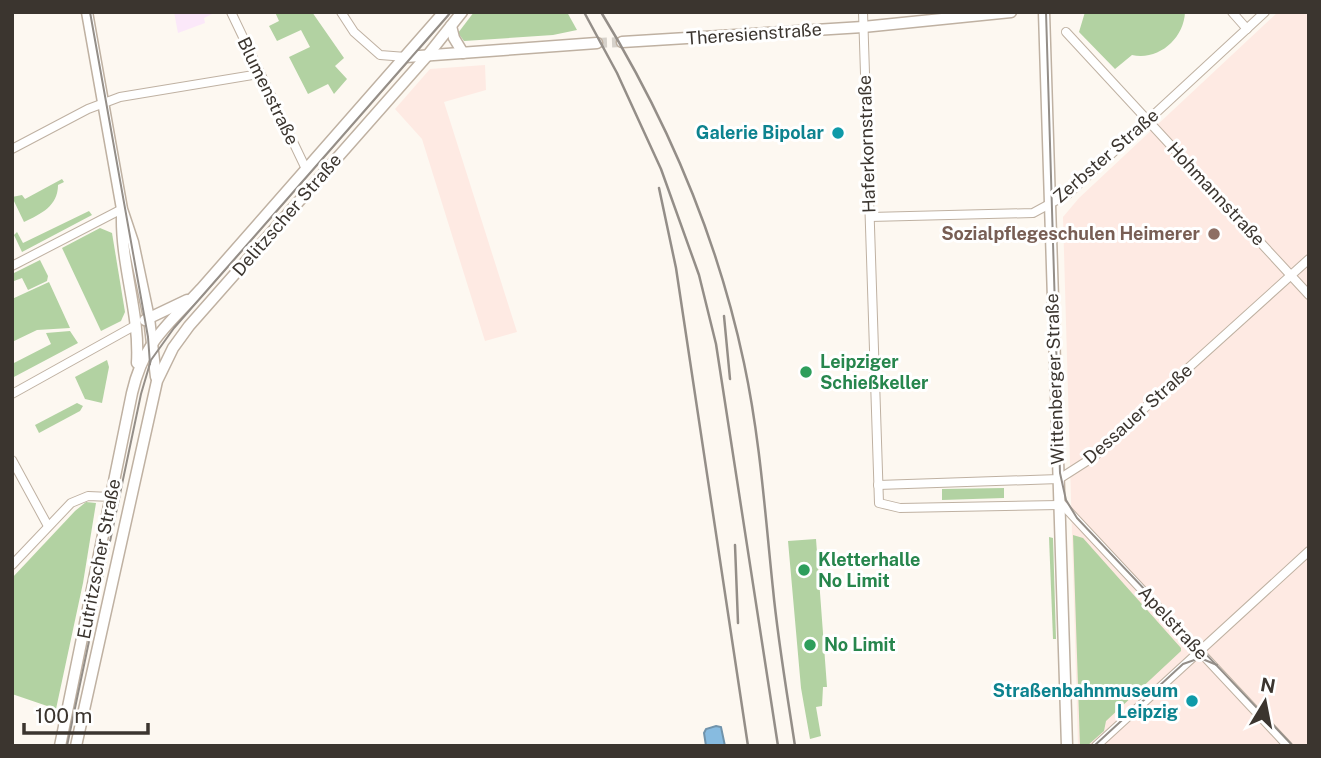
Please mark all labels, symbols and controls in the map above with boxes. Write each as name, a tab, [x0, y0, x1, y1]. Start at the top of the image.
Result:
street label: Theresienstraße	[686, 18, 822, 49]
street label: Blumenstraße	[233, 33, 304, 148]
street label: Haferkornstraße	[854, 75, 879, 213]
street label: Zerbster Straße	[1049, 104, 1163, 207]
place label: Galerie Bipolar	[696, 122, 825, 143]
marker: Galerie Bipolar	[830, 125, 846, 141]
street label: Hohmannstraße	[1163, 138, 1270, 250]
street label: Delitzscher Straße	[228, 149, 345, 280]
place label: Sozialpflegeschulen Heimerer	[941, 223, 1201, 244]
marker: Sozialpflegeschulen Heimerer	[1206, 226, 1222, 242]
street label: Wittenberger Straße	[1041, 293, 1068, 465]
place label: Leipziger Schießkeller	[820, 351, 929, 393]
street label: Dessauer Straße	[1079, 359, 1196, 468]
marker: Leipziger Schießkeller	[798, 364, 814, 380]
street label: Eutritzscher Straße	[73, 477, 124, 641]
place label: Kletterhalle No Limit	[818, 549, 920, 591]
marker: Kletterhalle No Limit	[796, 562, 812, 578]
street label: Apelstraße	[1134, 582, 1213, 664]
place label: No Limit	[824, 634, 896, 655]
marker: No Limit	[802, 637, 818, 653]
north arrow	[1230, 667, 1300, 737]
text: N	[1259, 673, 1277, 697]
place label: Straßenbahnmuseum Leipzig	[993, 680, 1178, 722]
scale bar	[24, 692, 149, 736]
marker: Straßenbahnmuseum Leipzig	[1184, 693, 1200, 709]
text: 100 m	[35, 703, 92, 728]

